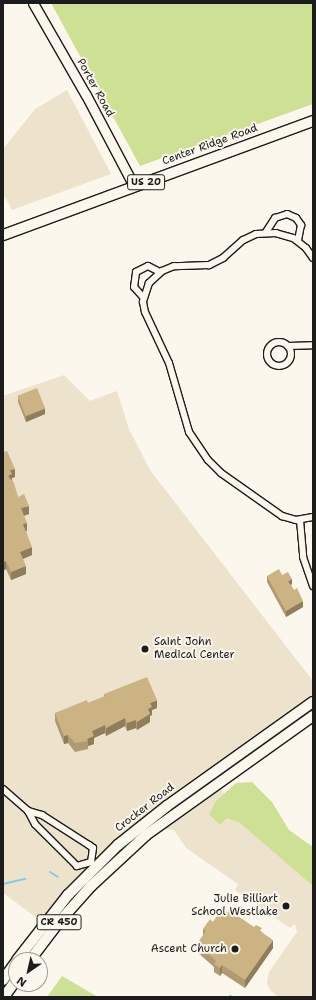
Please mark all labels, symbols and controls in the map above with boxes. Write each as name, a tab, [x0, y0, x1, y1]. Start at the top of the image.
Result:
street label: Porter Road	[74, 57, 116, 119]
street label: Center Ridge Road	[161, 122, 259, 168]
road number: US 20	[127, 174, 165, 190]
place label: Saint John Medical Center	[154, 636, 235, 662]
marker: Saint John Medical Center	[139, 643, 151, 655]
street label: Crocker Road	[113, 781, 177, 835]
place label: Julie Billiart School Westlake	[191, 893, 278, 919]
marker: Julie Billiart School Westlake	[281, 901, 291, 911]
road number: CR 450	[36, 914, 82, 930]
place label: Ascent Church	[151, 942, 227, 956]
marker: Ascent Church	[230, 944, 240, 954]
north arrow	[8, 952, 48, 992]
text: N	[14, 973, 29, 990]

